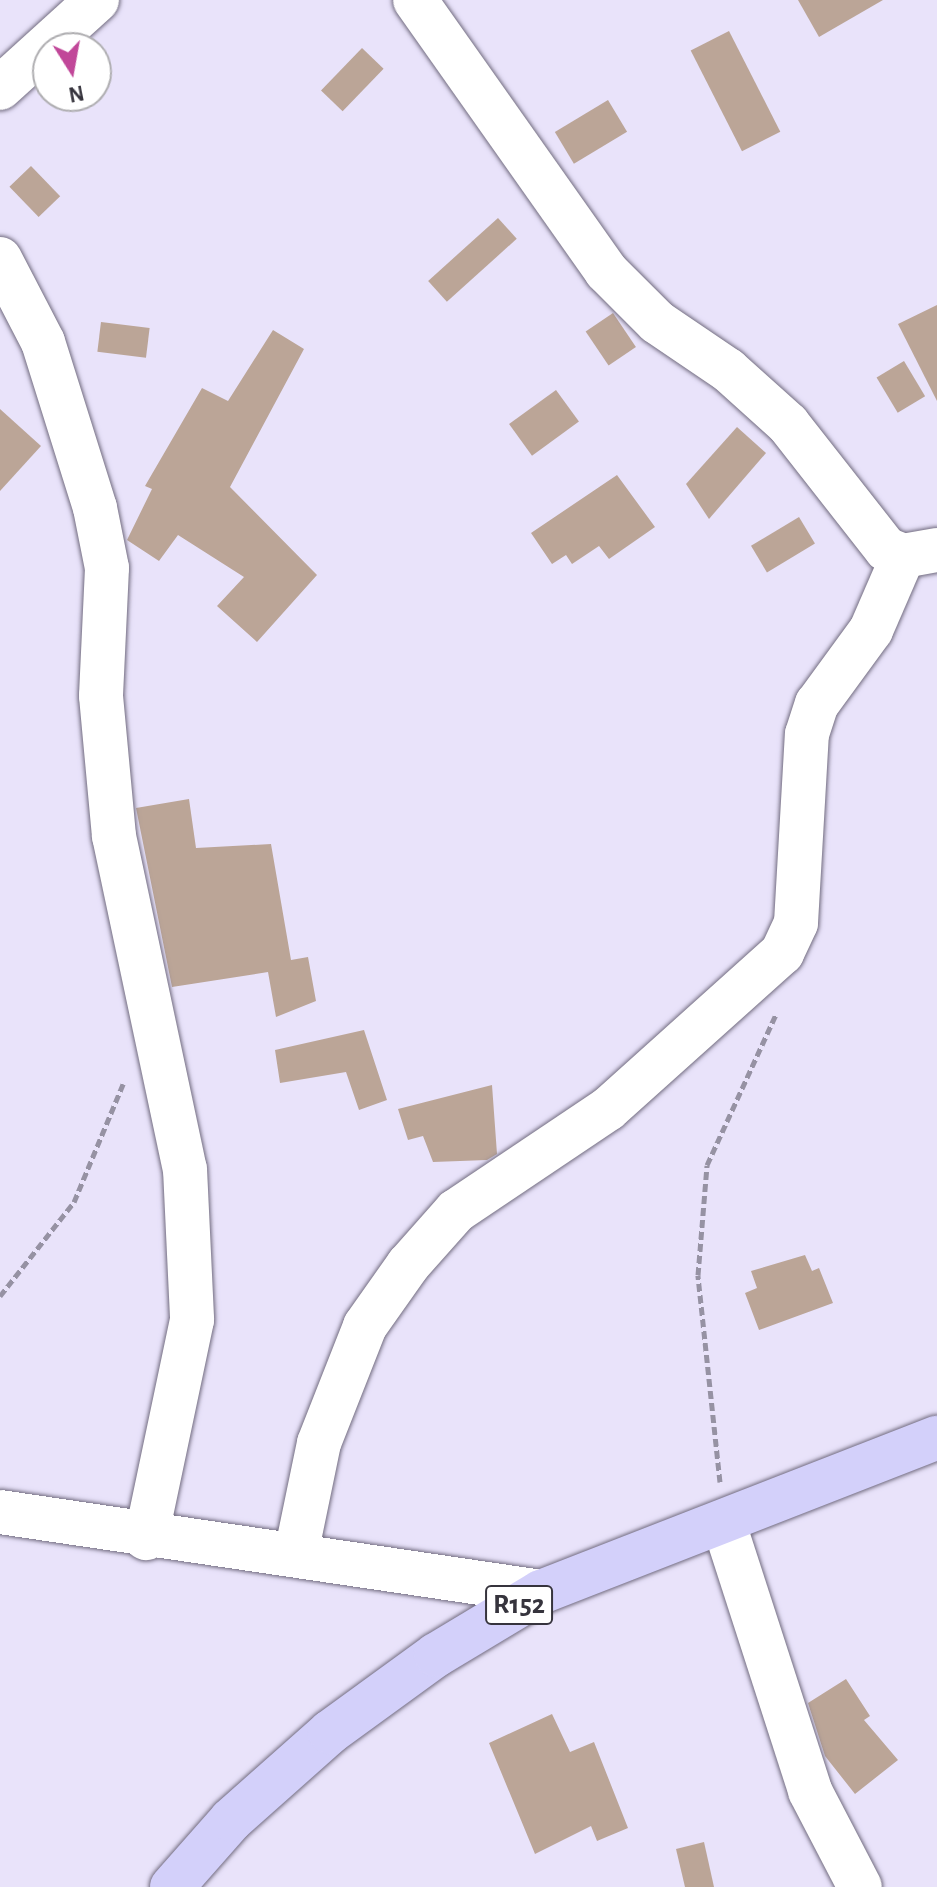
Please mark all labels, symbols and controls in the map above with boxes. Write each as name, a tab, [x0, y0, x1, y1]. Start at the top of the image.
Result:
north arrow	[32, 32, 112, 112]
text: N	[67, 81, 86, 106]
road number: R152	[485, 1581, 553, 1629]

